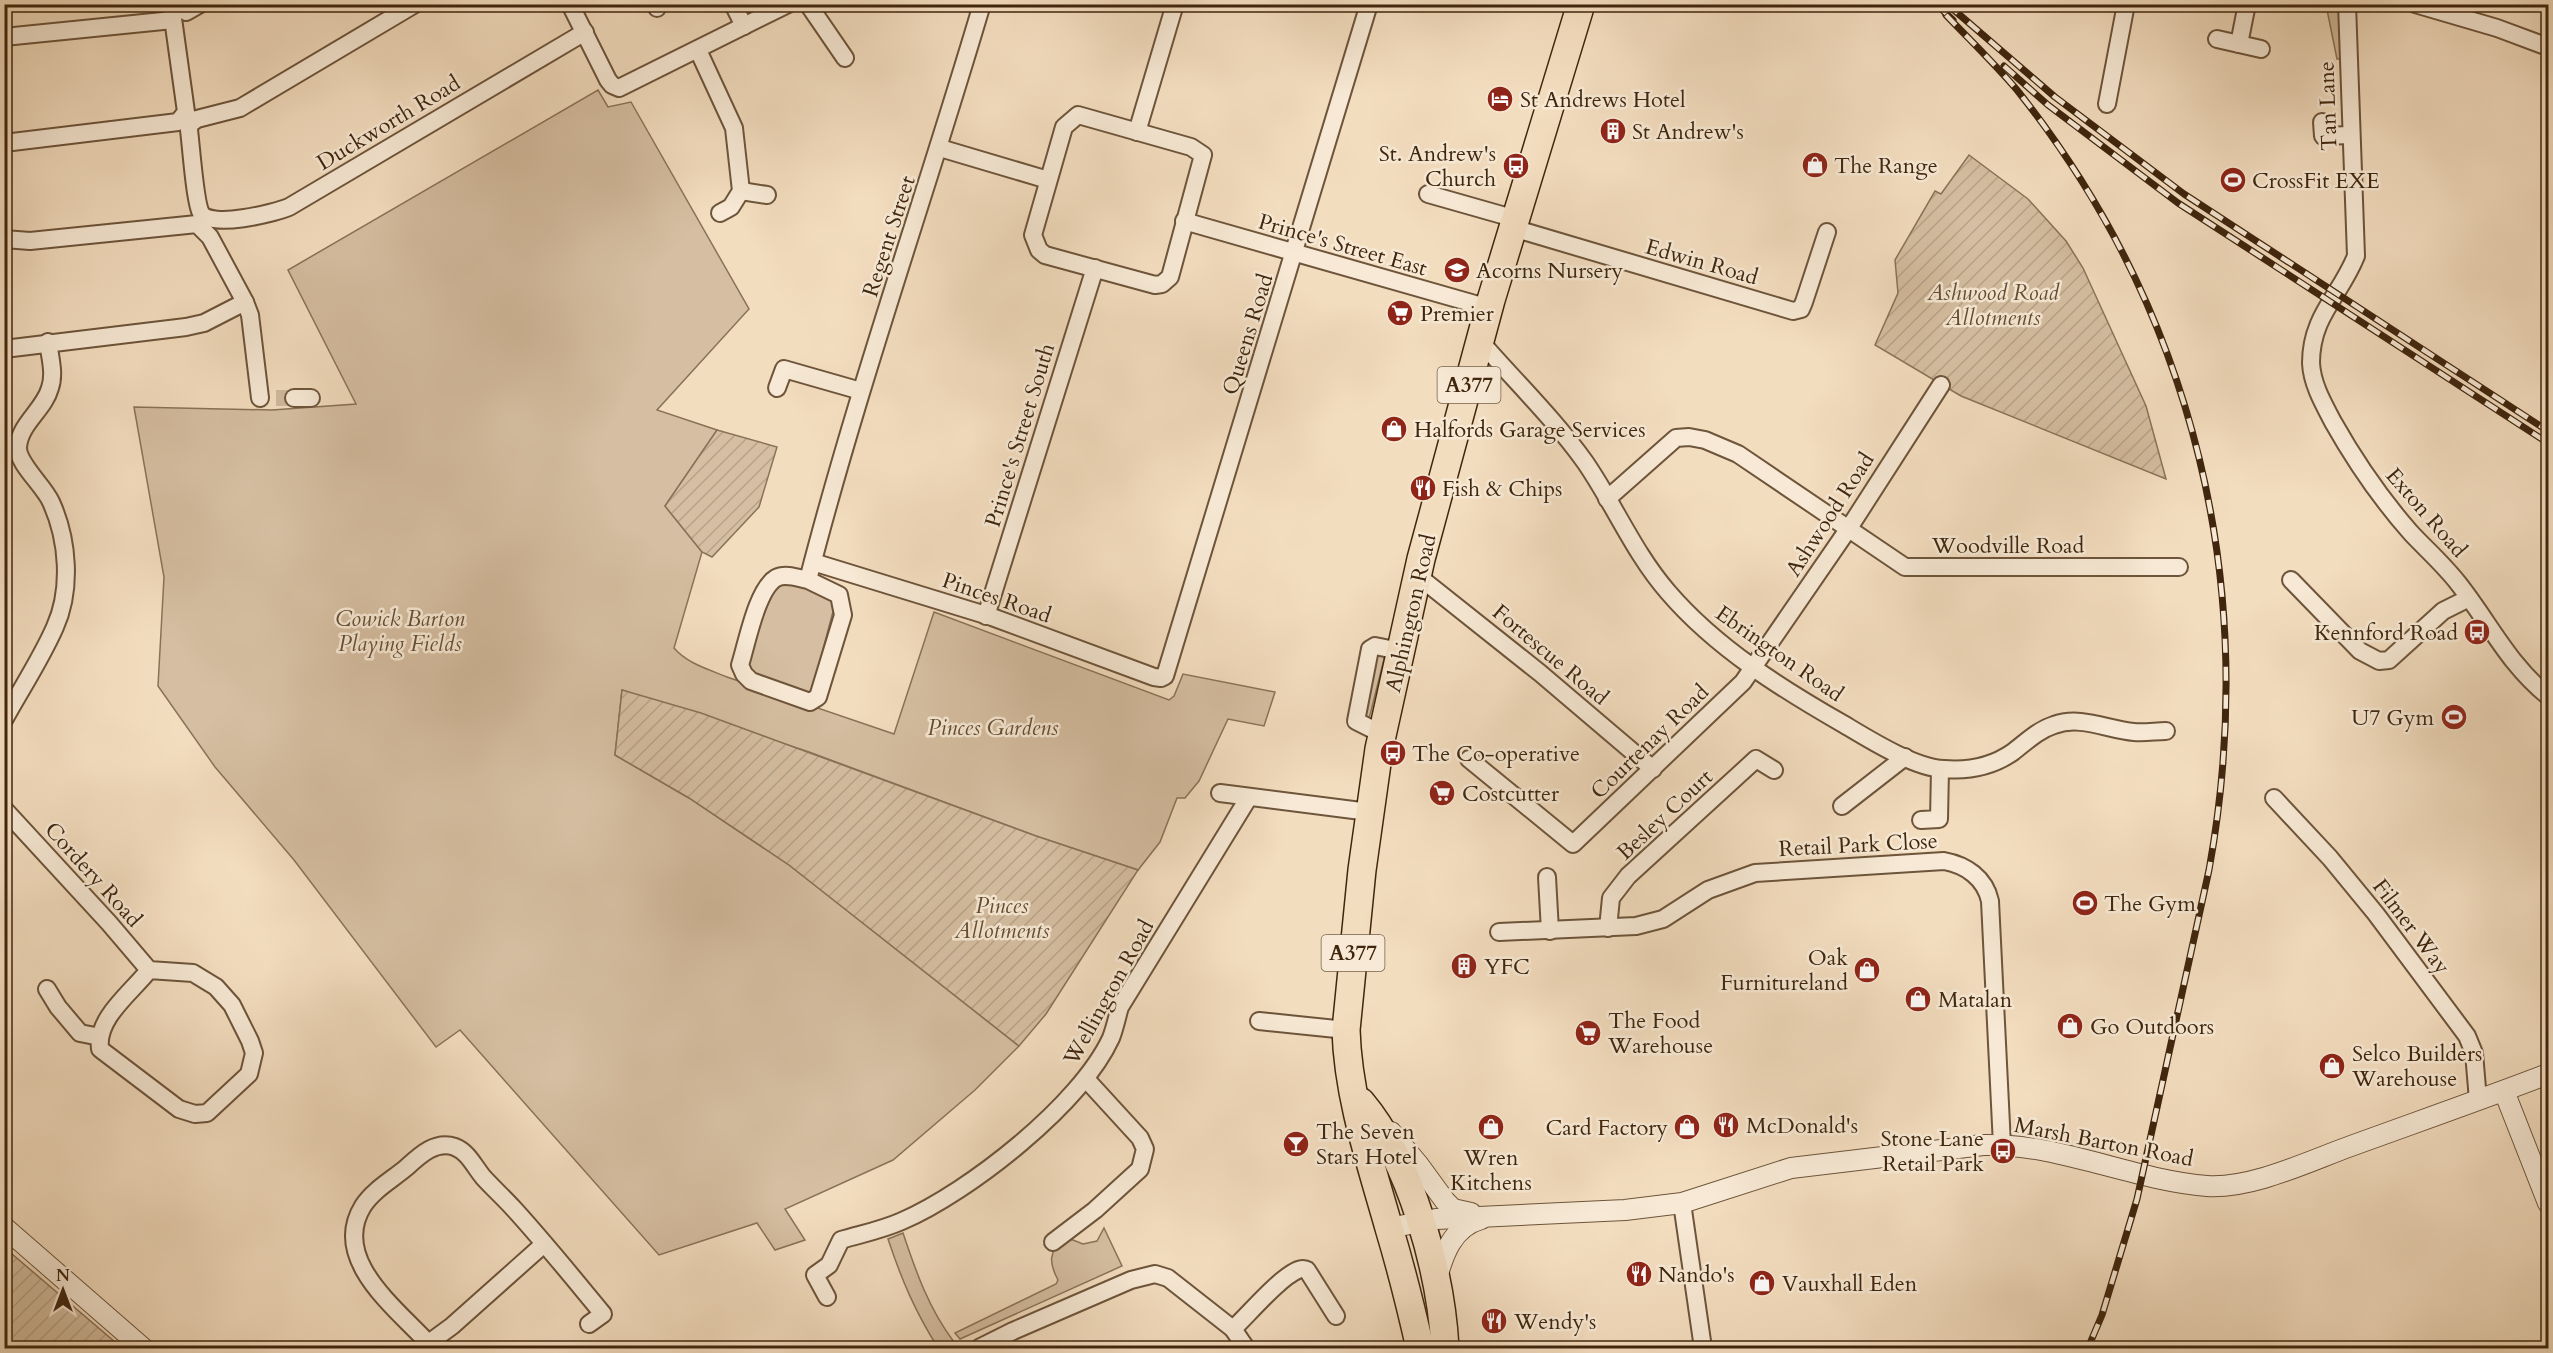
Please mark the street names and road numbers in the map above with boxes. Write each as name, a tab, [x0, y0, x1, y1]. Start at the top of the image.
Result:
street label: Tan Lane	[2311, 61, 2345, 151]
street label: Duckworth Road	[311, 68, 466, 178]
street label: Regent Street	[855, 172, 923, 301]
street label: Prince's Street East	[1255, 207, 1431, 283]
street label: Edwin Road	[1642, 232, 1762, 292]
street label: Queens Road	[1215, 270, 1281, 399]
street label: Prince's Street South	[978, 340, 1062, 531]
road number: A377	[1438, 367, 1500, 403]
street label: Ashwood Road	[1778, 446, 1881, 582]
street label: Exton Road	[2379, 461, 2474, 564]
street label: Alphington Road	[1378, 531, 1444, 695]
street label: Woodville Road	[1931, 531, 2085, 561]
street label: Pinces Road	[938, 565, 1055, 631]
street label: Fortescue Road	[1486, 597, 1615, 712]
street label: Ebrington Road	[1709, 599, 1850, 709]
street label: Courtenay Road	[1584, 677, 1716, 806]
street label: Besley Court	[1610, 762, 1719, 867]
street label: Cordery Road	[38, 815, 149, 934]
street label: Retail Park Close	[1778, 826, 1938, 864]
street label: Filmer Way	[2365, 873, 2457, 981]
street label: Wellington Road	[1056, 914, 1161, 1072]
road number: A377	[1322, 935, 1384, 971]
street label: Marsh Barton Road	[2012, 1110, 2196, 1174]

